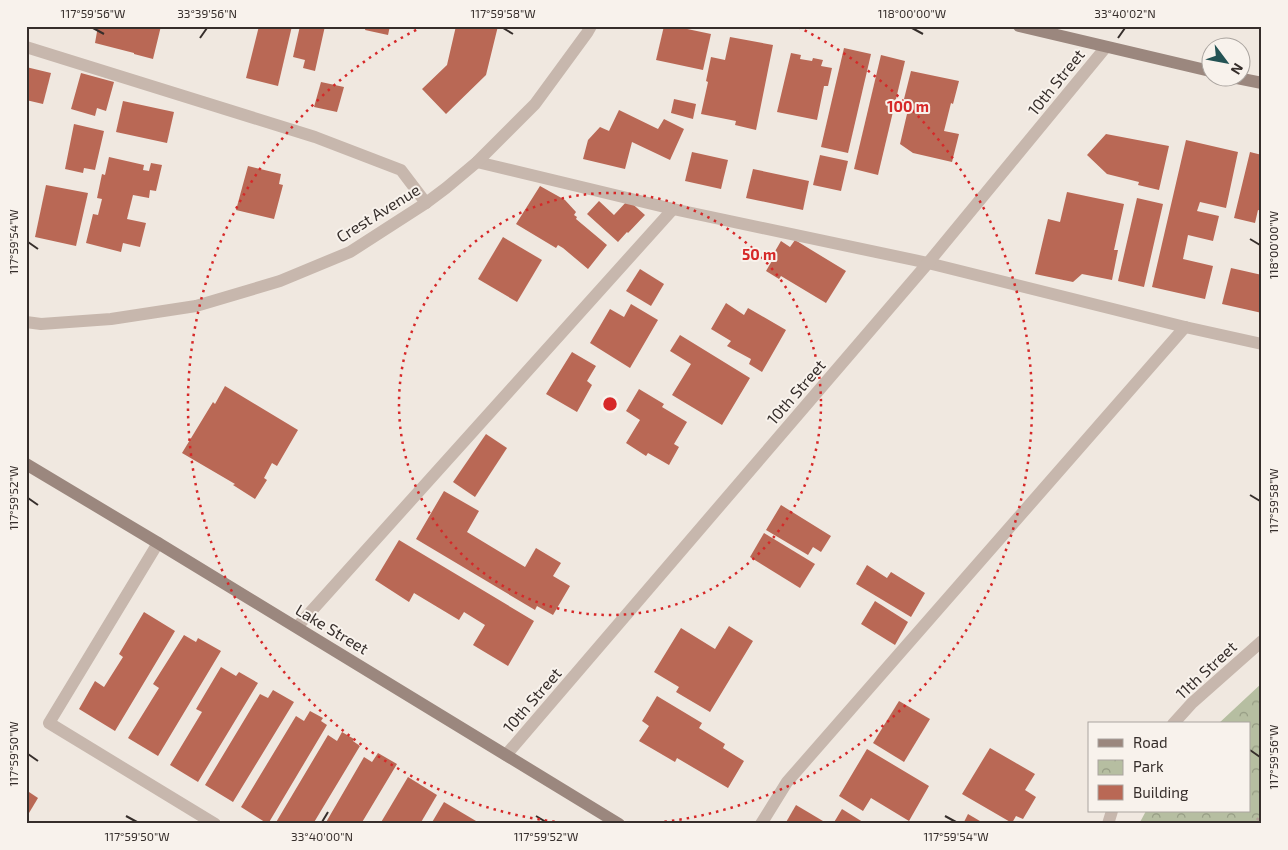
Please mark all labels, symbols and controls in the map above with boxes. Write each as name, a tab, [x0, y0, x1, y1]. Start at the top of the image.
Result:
text: 117°59'56"W	[61, 6, 125, 20]
text: 33°39'56"N	[177, 6, 237, 20]
text: 117°59'58"W	[470, 6, 536, 20]
text: 118°00'00"W	[878, 6, 946, 20]
text: 33°40'02"N	[1094, 6, 1156, 20]
north arrow	[1200, 38, 1250, 88]
street label: 10th Street	[1023, 45, 1088, 119]
text: N	[1228, 60, 1247, 78]
text: 100 m	[887, 97, 929, 115]
street label: Crest Avenue	[332, 179, 423, 246]
text: 117°59'54"W	[6, 209, 20, 275]
text: 118°00'00"W	[1266, 211, 1280, 279]
text: 50 m	[742, 245, 776, 263]
street label: 10th Street	[762, 355, 829, 428]
centre of rings	[601, 395, 619, 413]
text: 117°59'52"W	[6, 466, 20, 530]
text: 117°59'58"W	[1266, 468, 1280, 534]
street label: Lake Street	[292, 599, 372, 658]
street label: 11th Street	[1171, 637, 1240, 703]
street label: 10th Street	[498, 663, 565, 736]
text: 117°59'50"W	[6, 721, 20, 787]
legend	[1088, 722, 1250, 812]
text: 117°59'56"W	[1266, 725, 1280, 789]
text: Road	[1133, 733, 1168, 751]
text: Park	[1133, 757, 1164, 775]
text: Building	[1133, 783, 1189, 801]
text: 117°59'50"W	[104, 829, 170, 843]
text: 33°40'00"N	[291, 829, 353, 843]
text: 117°59'52"W	[514, 829, 578, 843]
text: 117°59'54"W	[923, 829, 989, 843]

